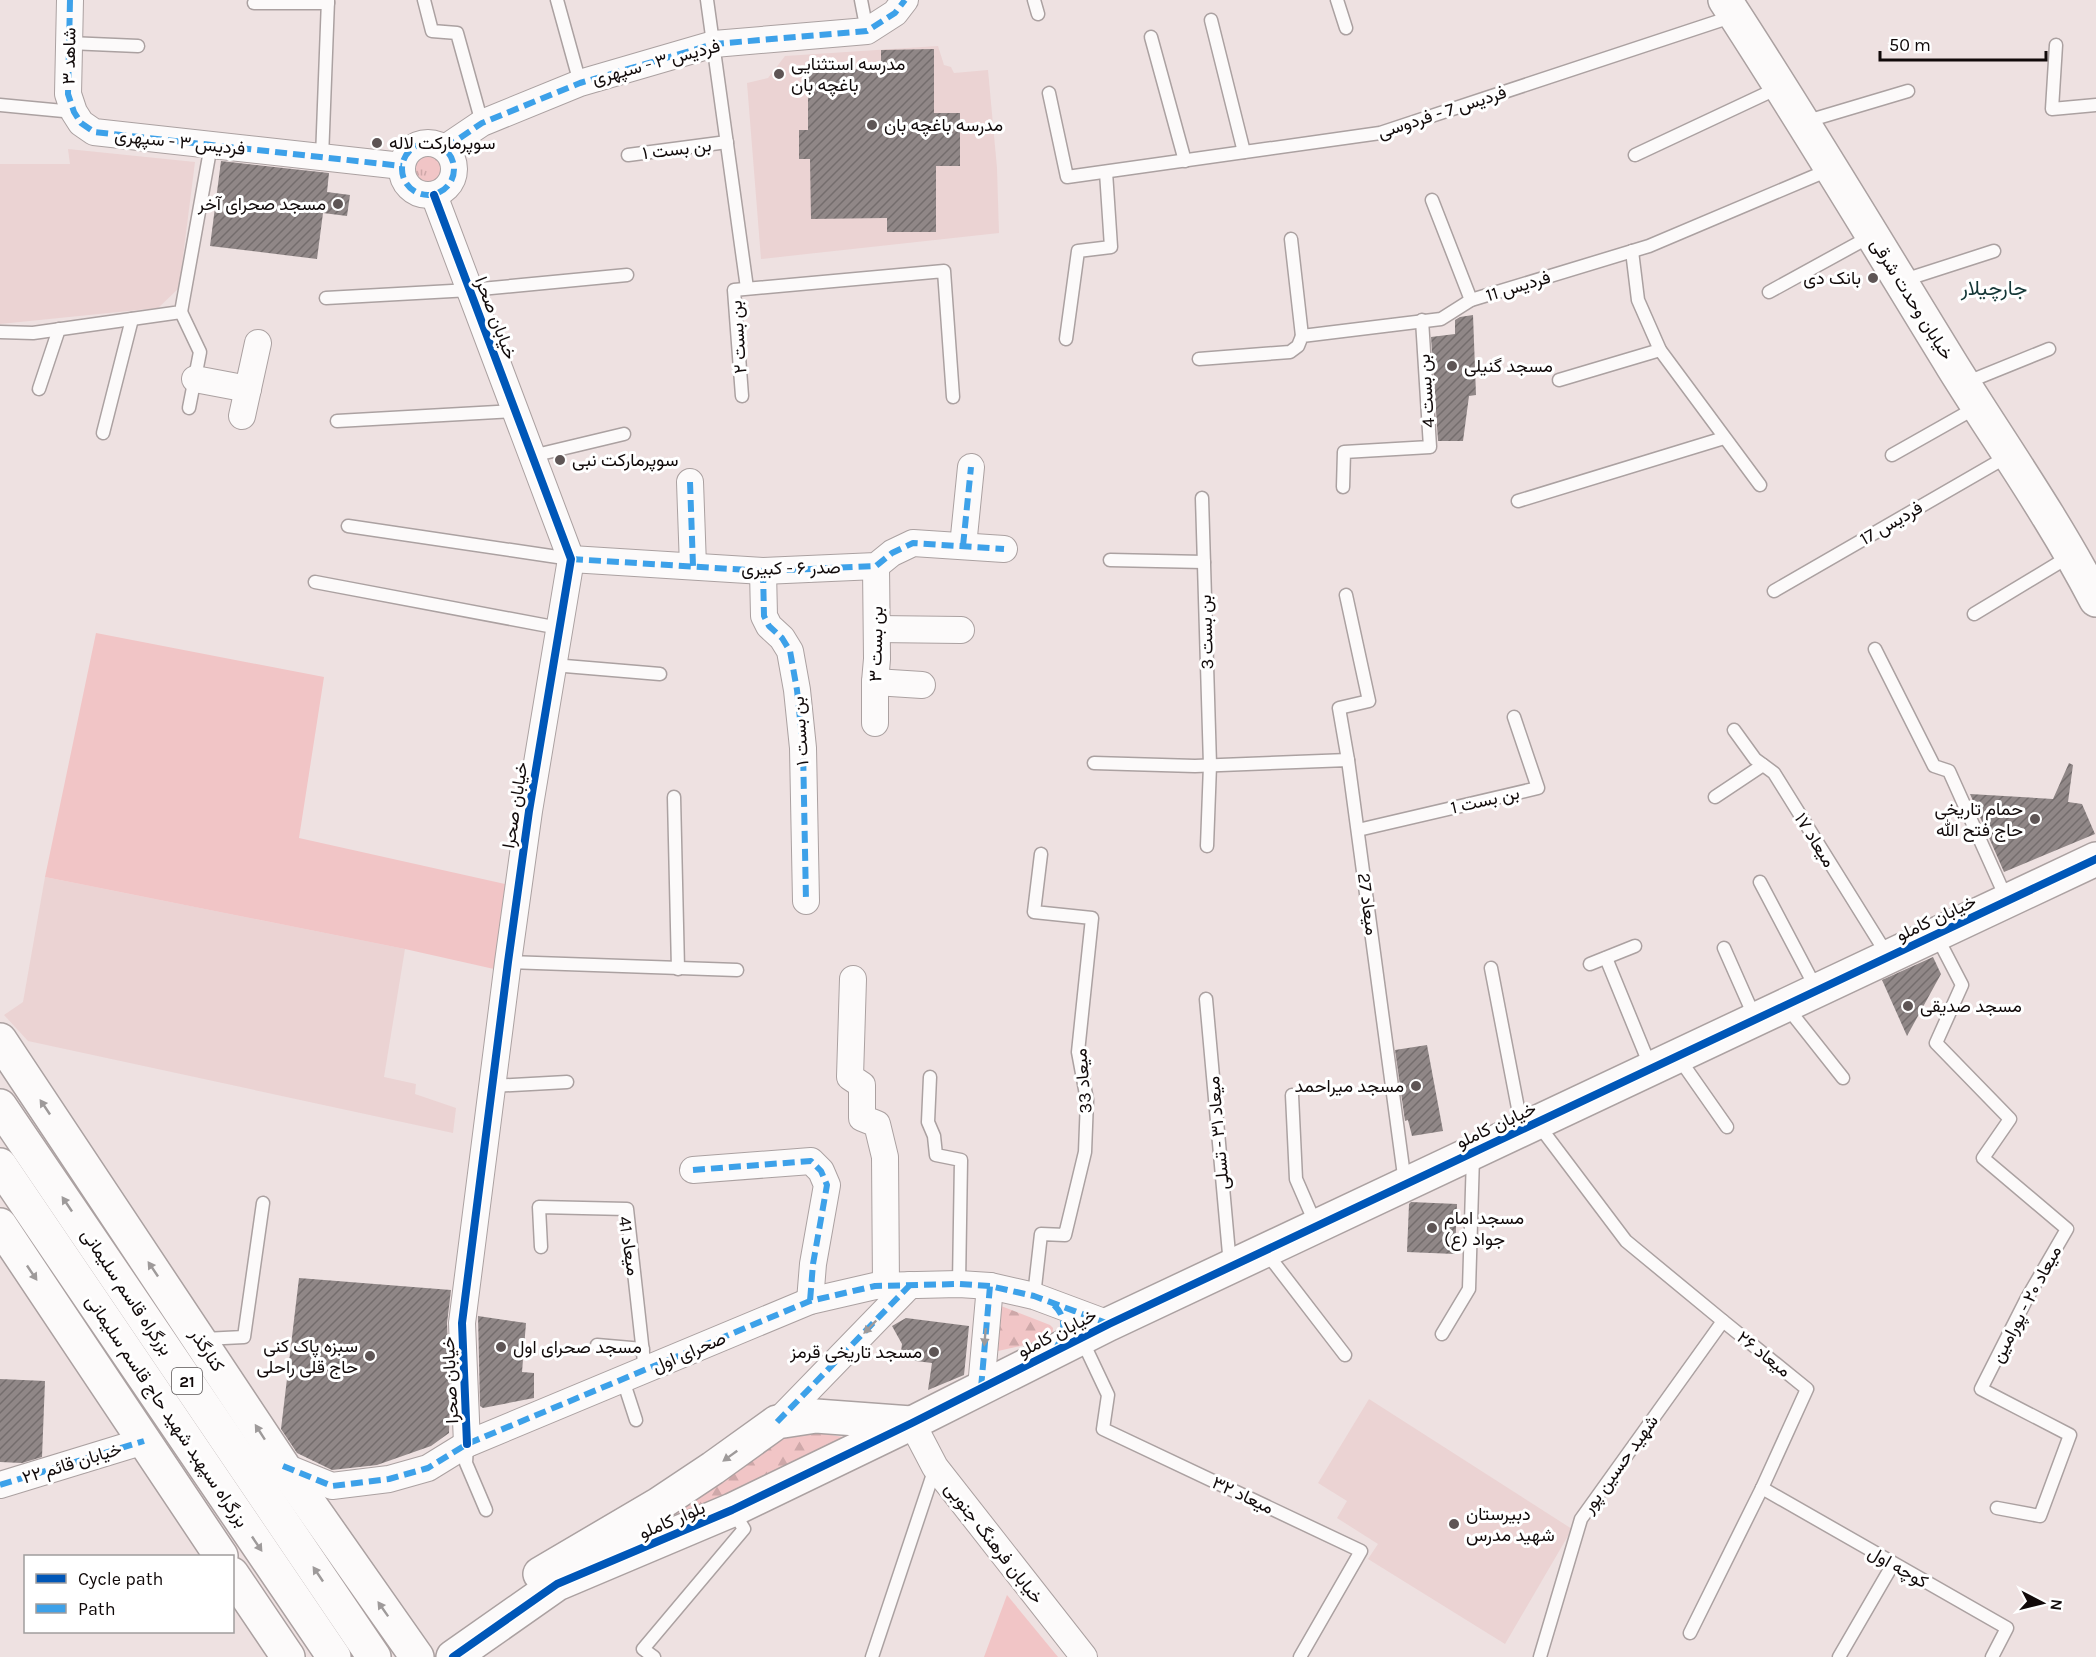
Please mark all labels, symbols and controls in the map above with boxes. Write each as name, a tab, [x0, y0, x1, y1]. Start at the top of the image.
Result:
scale bar	[1880, 24, 2046, 62]
street label: شاهد ۳	[58, 27, 80, 85]
street label: فردیس ۳ - سپهری	[590, 34, 723, 91]
text: 50 m	[1889, 34, 1931, 56]
place label: مدرسه استثنایی باغچه بان	[791, 53, 905, 97]
marker: مدرسه استثنایی باغچه بان	[772, 67, 786, 81]
street label: فردیس 7 - فردوسی	[1375, 81, 1509, 143]
place label: مدرسه باغچه بان	[884, 114, 1003, 137]
marker: مدرسه باغچه بان	[865, 118, 879, 132]
street label: فردیس ۳ - سپهری	[113, 124, 247, 161]
place label: سوپرمارکت لاله	[389, 132, 496, 155]
street label: بن بست ۱	[641, 134, 713, 164]
marker: سوپرمارکت لاله	[370, 136, 384, 150]
place label: مسجد صحرای آخر	[197, 193, 326, 215]
marker: مسجد صحرای آخر	[331, 197, 345, 211]
street label: خیابان وحدت شرقی	[1866, 234, 1958, 364]
street label: فردیس 11	[1483, 266, 1553, 306]
place label: بانک دی	[1803, 267, 1861, 289]
marker: بانک دی	[1866, 271, 1880, 285]
street label: خیابان صحرا	[470, 273, 522, 363]
district label: جارچیلار	[1960, 276, 2027, 302]
street label: بن بست ۲	[724, 300, 752, 374]
street label: بن بست 4	[1412, 353, 1440, 429]
place label: مسجد گنیلی	[1464, 355, 1553, 377]
marker: مسجد گنیلی	[1445, 359, 1459, 373]
place label: سوپرمارکت نبی	[572, 449, 678, 472]
marker: سوپرمارکت نبی	[553, 453, 567, 467]
street label: فردیس 17	[1856, 496, 1926, 550]
street label: صدر ۶ - کبیری	[741, 556, 841, 580]
street label: بن بست 3	[1194, 594, 1218, 670]
street label: بن بست ۳	[864, 606, 888, 682]
street label: بن بست ۱	[787, 696, 813, 766]
street label: خیابان صحرا	[497, 760, 533, 850]
street label: بن بست 1	[1448, 781, 1522, 819]
place label: حمام تاریخی حاج فتح الله	[1935, 798, 2023, 842]
street label: میعاد ۱۷	[1790, 809, 1840, 871]
marker: حمام تاریخی حاج فتح الله	[2028, 812, 2042, 826]
street label: میعاد 27	[1353, 871, 1383, 937]
street label: خیابان کاملو	[1892, 890, 1980, 946]
place label: مسجد صدیقی	[1920, 995, 2022, 1017]
marker: مسجد صدیقی	[1901, 999, 1915, 1013]
street label: میعاد 33	[1069, 1048, 1097, 1114]
street label: میعاد ۳۱ - تسلی	[1202, 1075, 1234, 1191]
place label: مسجد میراحمد	[1295, 1075, 1404, 1097]
marker: مسجد میراحمد	[1409, 1079, 1423, 1093]
street label: خیابان کاملو	[1452, 1097, 1540, 1153]
one-way arrow	[39, 1099, 50, 1115]
one-way arrow	[62, 1196, 73, 1212]
place label: مسجد امام جواد (ع)	[1444, 1207, 1524, 1251]
street label: میعاد 41	[613, 1215, 645, 1277]
marker: مسجد امام جواد (ع)	[1425, 1221, 1439, 1235]
street label: بزرگراه قاسم سلیمانی	[76, 1224, 178, 1360]
street label: میعاد ۲۰ - پورامین	[1986, 1242, 2067, 1367]
one-way arrow	[148, 1261, 159, 1277]
one-way arrow	[27, 1265, 38, 1282]
street label: بزرگراه سپهبد شهید حاج قاسم سلیمانی	[80, 1291, 253, 1532]
street label: خیابان کاملو	[1014, 1304, 1100, 1362]
one-way arrow	[863, 1320, 877, 1334]
street label: کنارگذر	[184, 1323, 229, 1376]
street label: میعاد ۲۶	[1733, 1326, 1795, 1382]
street label: صحرای اول	[649, 1327, 729, 1377]
one-way arrow	[980, 1328, 990, 1347]
place label: سبزه پاک کنی حاج قلی راحلی	[256, 1335, 358, 1379]
street label: خیابان صحرا	[437, 1336, 463, 1424]
place label: مسجد صحرای اول	[513, 1336, 642, 1358]
marker: مسجد صحرای اول	[494, 1340, 508, 1354]
place label: مسجد تاریخی قرمز	[789, 1341, 922, 1363]
marker: مسجد تاریخی قرمز	[927, 1345, 941, 1359]
marker: سبزه پاک کنی حاج قلی راحلی	[363, 1349, 377, 1363]
road number: 21	[172, 1368, 202, 1394]
street label: شهید حسین پور	[1576, 1411, 1664, 1519]
one-way arrow	[255, 1424, 266, 1440]
street label: خیابان قائم ۲۲	[20, 1437, 125, 1489]
one-way arrow	[722, 1450, 738, 1462]
street label: میعاد ۳۲	[1209, 1471, 1277, 1519]
street label: خیابان فرهنگ جنوبی	[940, 1478, 1048, 1608]
street label: بلوار کاملو	[636, 1496, 708, 1544]
place label: دبیرستان شهید مدرس	[1466, 1503, 1555, 1546]
marker: دبیرستان شهید مدرس	[1447, 1517, 1461, 1531]
one-way arrow	[251, 1536, 262, 1552]
street label: کوچه اول	[1864, 1541, 1932, 1594]
legend	[24, 1555, 234, 1633]
one-way arrow	[313, 1566, 324, 1582]
text: Cycle path	[78, 1568, 163, 1590]
north arrow	[2012, 1573, 2072, 1633]
text: Path	[78, 1598, 116, 1620]
text: N	[2046, 1598, 2067, 1612]
one-way arrow	[377, 1602, 389, 1618]

